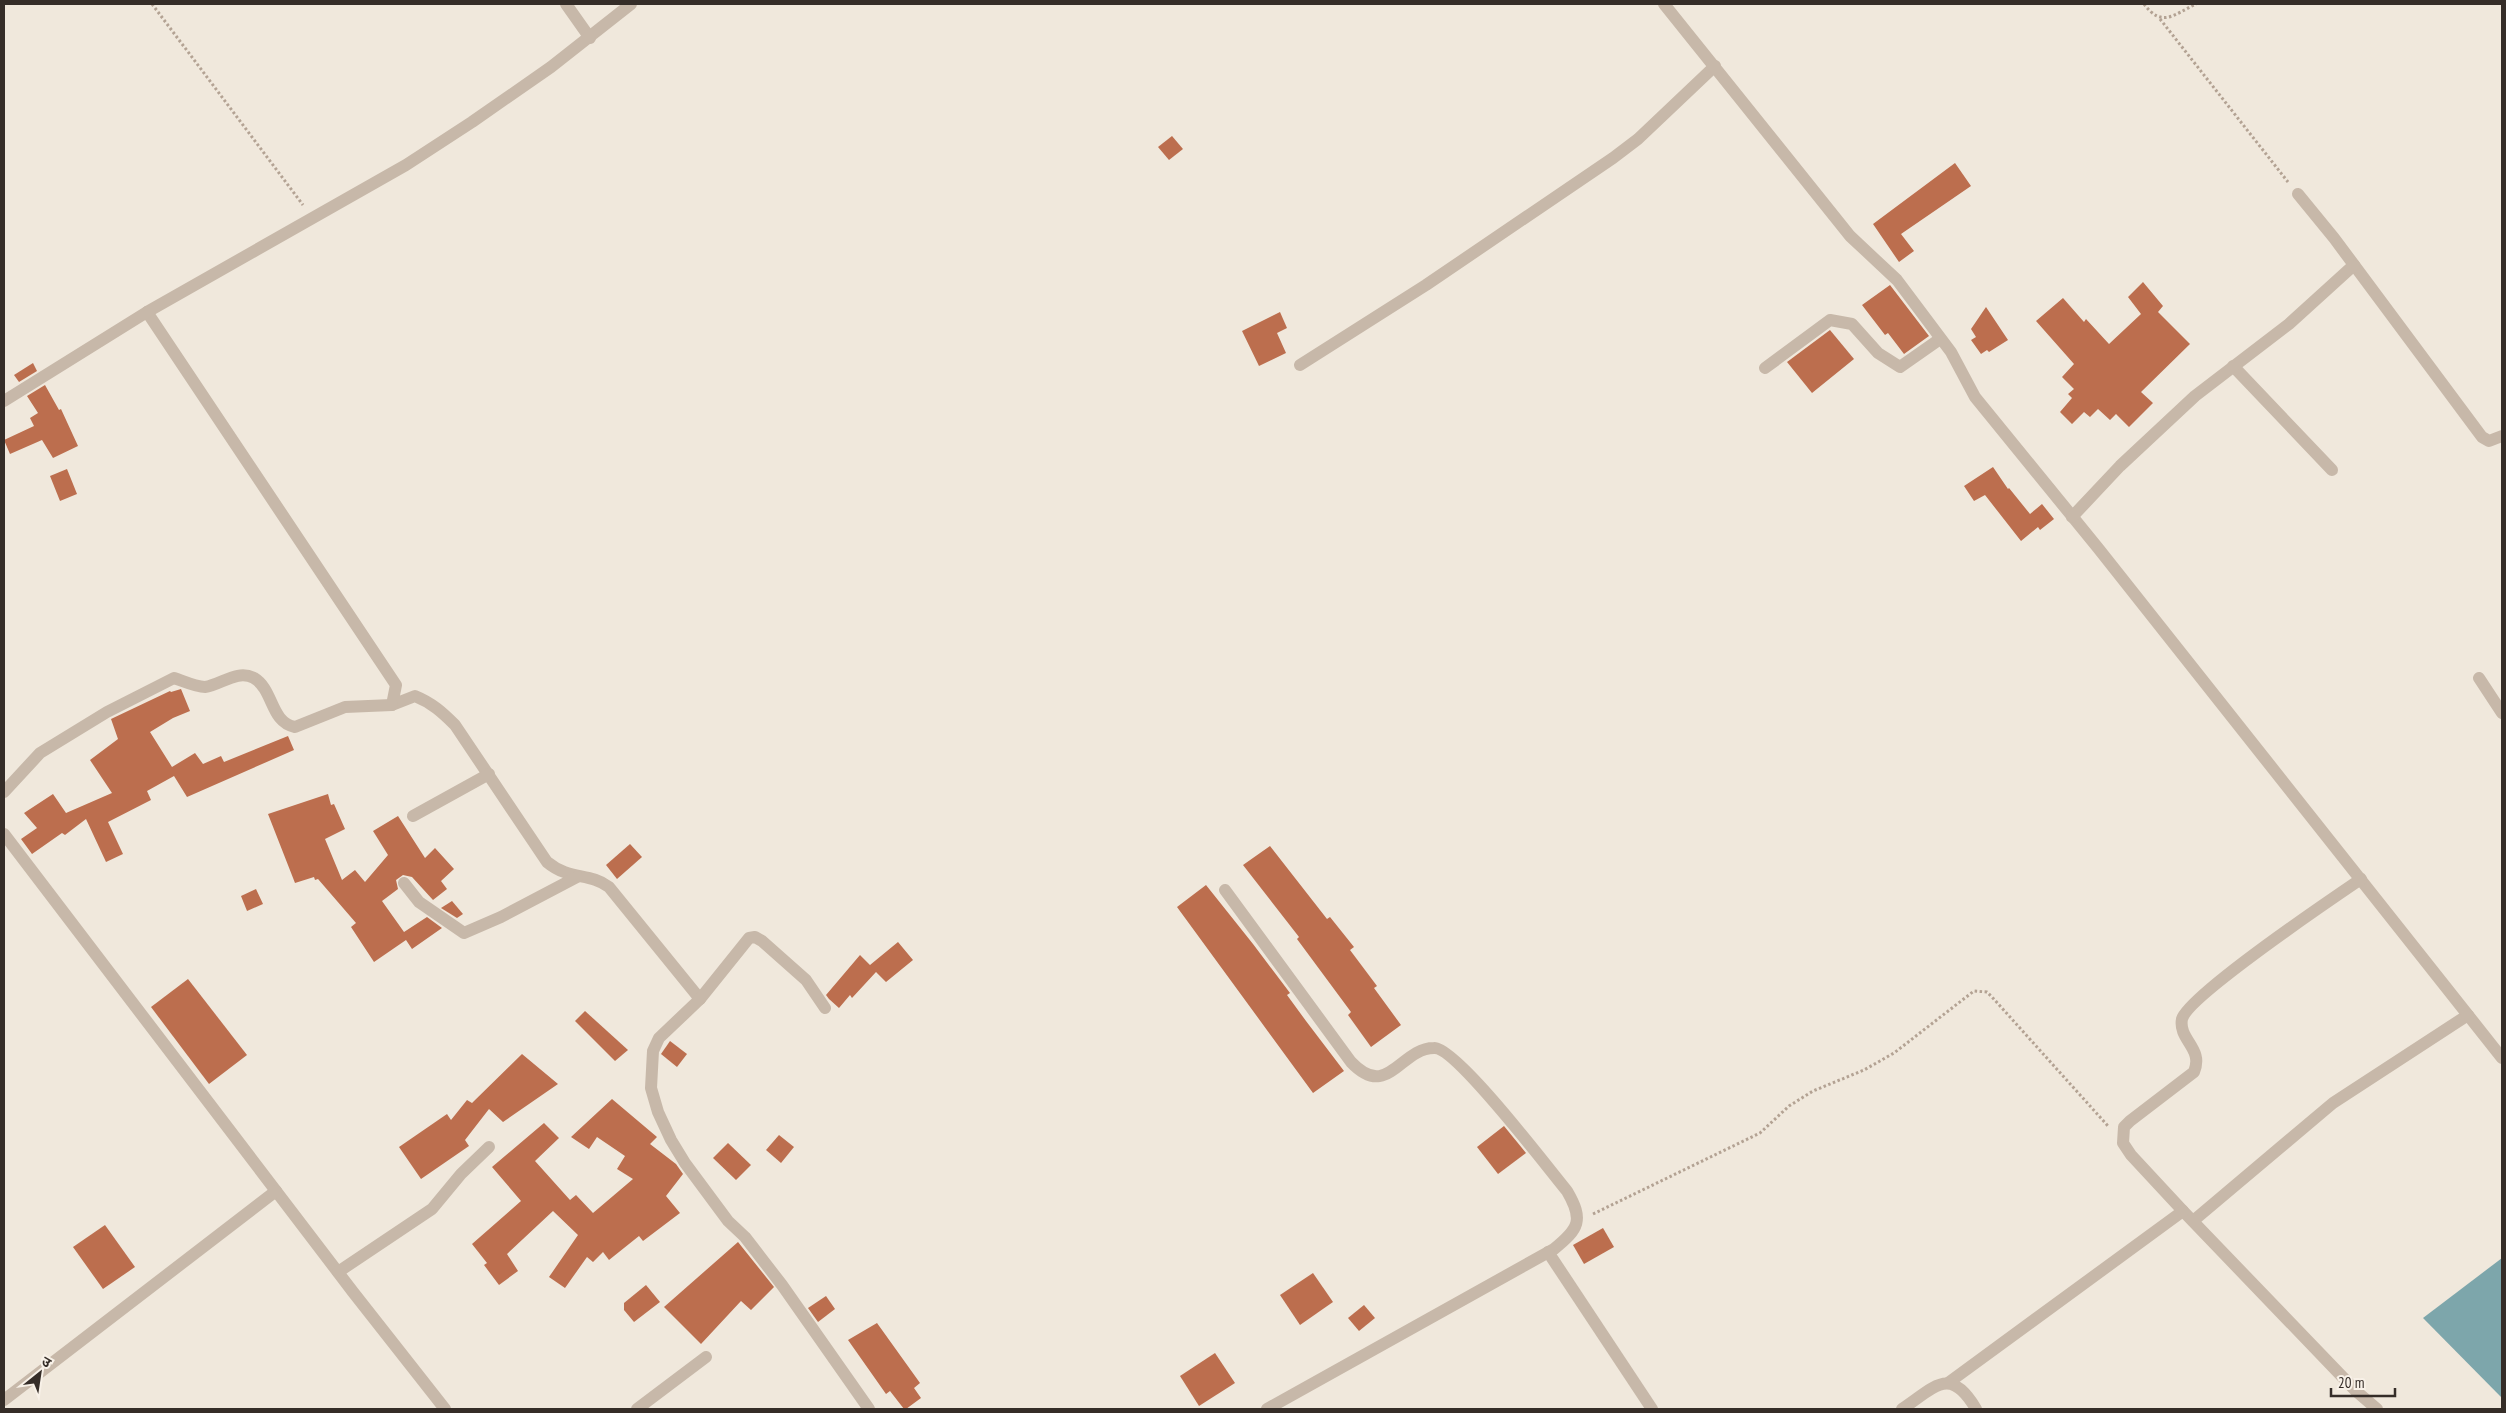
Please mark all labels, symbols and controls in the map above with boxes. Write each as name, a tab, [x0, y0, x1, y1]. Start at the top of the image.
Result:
north arrow	[15, 1348, 65, 1398]
text: उ	[38, 1352, 55, 1372]
scale bar	[2331, 1366, 2395, 1398]
text: 20 m	[2338, 1373, 2364, 1392]

